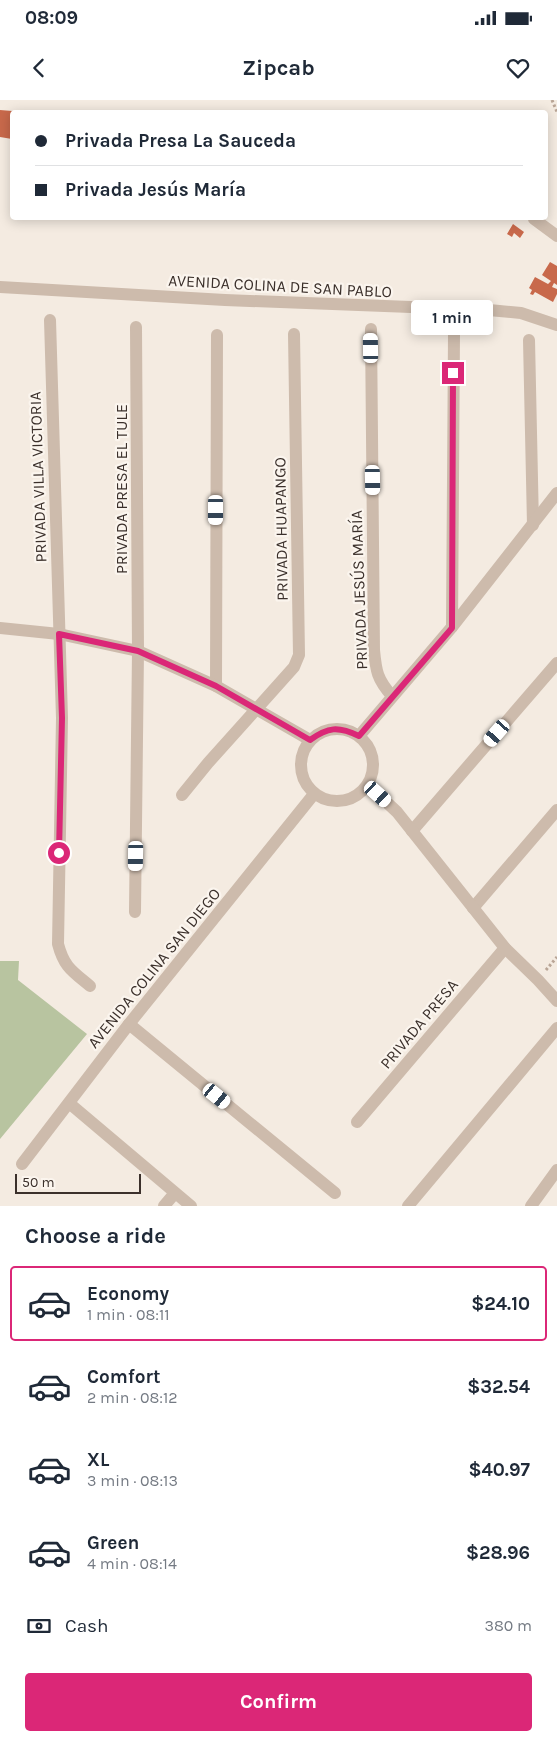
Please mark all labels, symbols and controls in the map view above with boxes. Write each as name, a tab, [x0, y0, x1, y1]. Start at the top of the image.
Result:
text: 08:09	[25, 7, 78, 29]
icon: back	[25, 54, 53, 82]
icon: heart	[504, 54, 532, 82]
text: Zipcab	[242, 55, 315, 81]
text: Privada Presa La Sauceda	[65, 130, 296, 152]
text: Privada Jesús María	[65, 179, 246, 201]
street label: AVENIDA COLINA DE SAN PABLO	[168, 271, 392, 301]
callout: 1 min	[412, 300, 494, 336]
text: 1 min	[432, 308, 472, 327]
car	[363, 333, 378, 363]
route end	[442, 362, 464, 384]
street label: PRIVADA VILLA VICTORIA	[26, 391, 50, 563]
street label: PRIVADA PRESA EL TULE	[112, 404, 131, 574]
street label: PRIVADA HUAPANGO	[270, 457, 292, 601]
car	[365, 465, 380, 495]
car	[208, 495, 223, 525]
street label: PRIVADA JESÚS MARÍA	[347, 510, 371, 670]
car	[481, 717, 512, 749]
car	[361, 778, 394, 810]
car	[128, 841, 143, 871]
route start	[48, 842, 70, 864]
street label: AVENIDA COLINA SAN DIEGO	[84, 884, 224, 1052]
street label: PRIVADA PRESA	[376, 975, 462, 1073]
car	[200, 1081, 233, 1111]
scale bar	[15, 1171, 141, 1194]
text: 50 m	[22, 1174, 55, 1191]
text: Choose a ride	[25, 1223, 166, 1249]
icon: car	[27, 1281, 72, 1326]
text: Economy	[87, 1283, 169, 1305]
text: $24.10	[471, 1293, 530, 1315]
text: 1 min · 08:11	[87, 1305, 170, 1324]
icon: car	[27, 1364, 72, 1409]
text: Comfort	[87, 1366, 161, 1388]
text: $32.54	[467, 1376, 530, 1398]
text: 2 min · 08:12	[87, 1388, 178, 1407]
icon: car	[27, 1447, 72, 1492]
text: XL	[87, 1449, 109, 1471]
text: $40.97	[468, 1459, 530, 1481]
text: 3 min · 08:13	[87, 1471, 178, 1490]
icon: car	[27, 1530, 72, 1575]
text: Green	[87, 1532, 139, 1554]
text: $28.96	[466, 1542, 530, 1564]
text: 4 min · 08:14	[87, 1554, 177, 1573]
icon: cash	[25, 1612, 53, 1640]
text: Cash	[65, 1615, 109, 1637]
text: 380 m	[484, 1616, 532, 1635]
button: Confirm	[25, 1673, 532, 1731]

